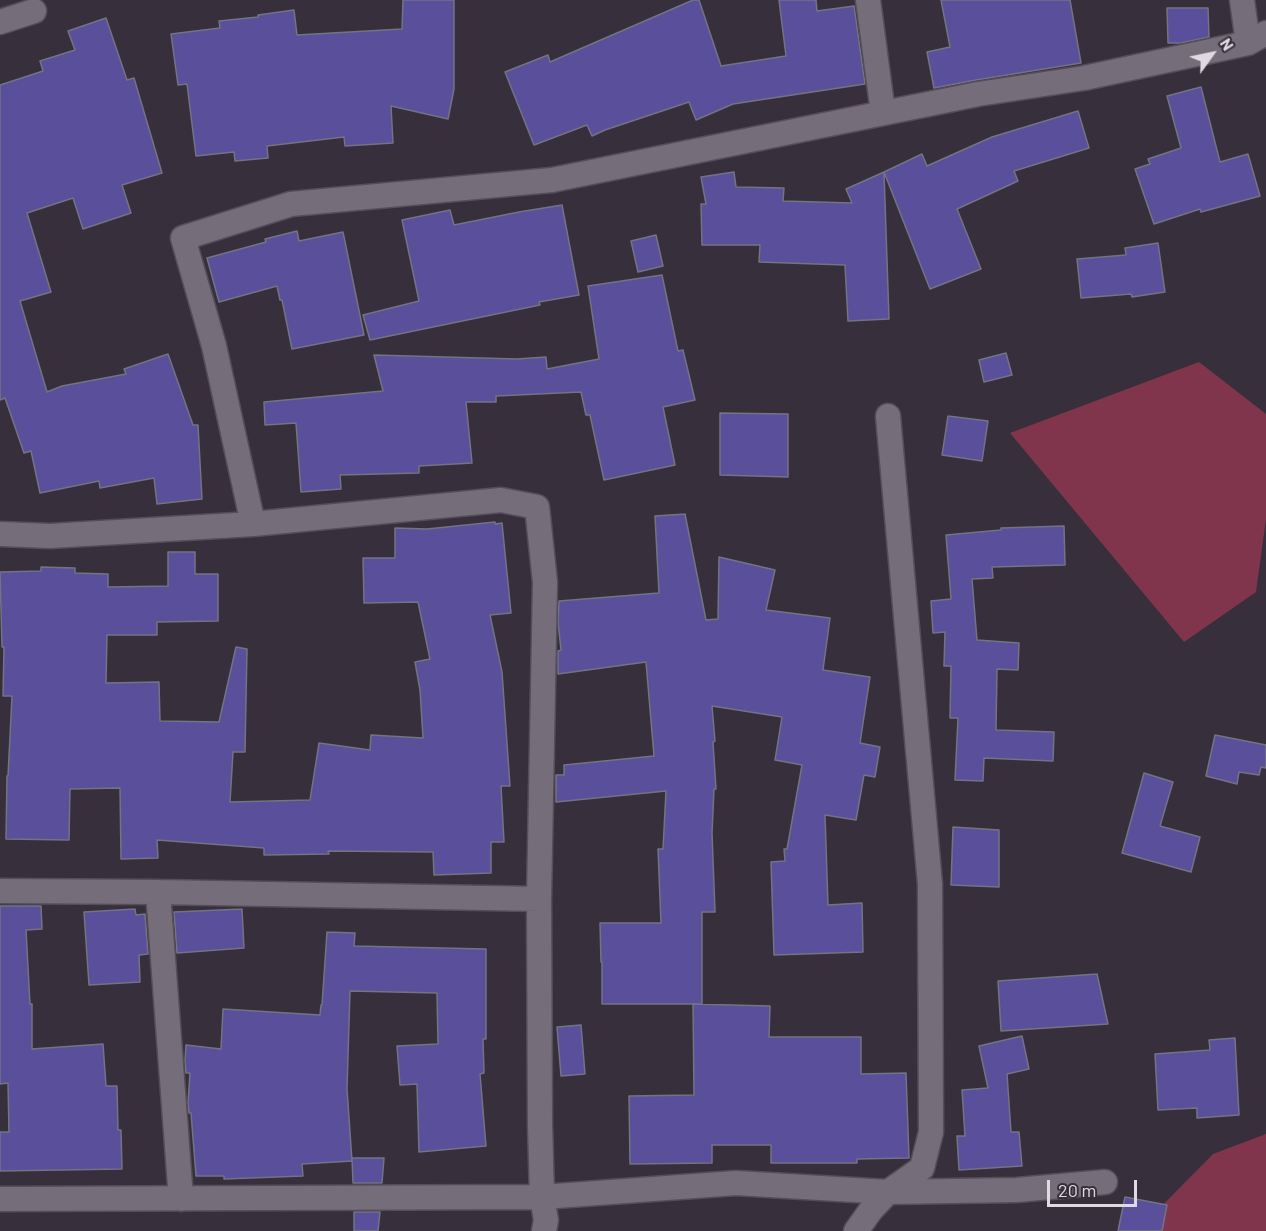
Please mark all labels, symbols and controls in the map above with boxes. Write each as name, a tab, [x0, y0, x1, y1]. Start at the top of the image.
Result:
north arrow	[1182, 24, 1242, 84]
text: N	[1217, 34, 1238, 54]
scale bar	[1050, 1168, 1140, 1206]
text: 20 m	[1058, 1179, 1096, 1201]

